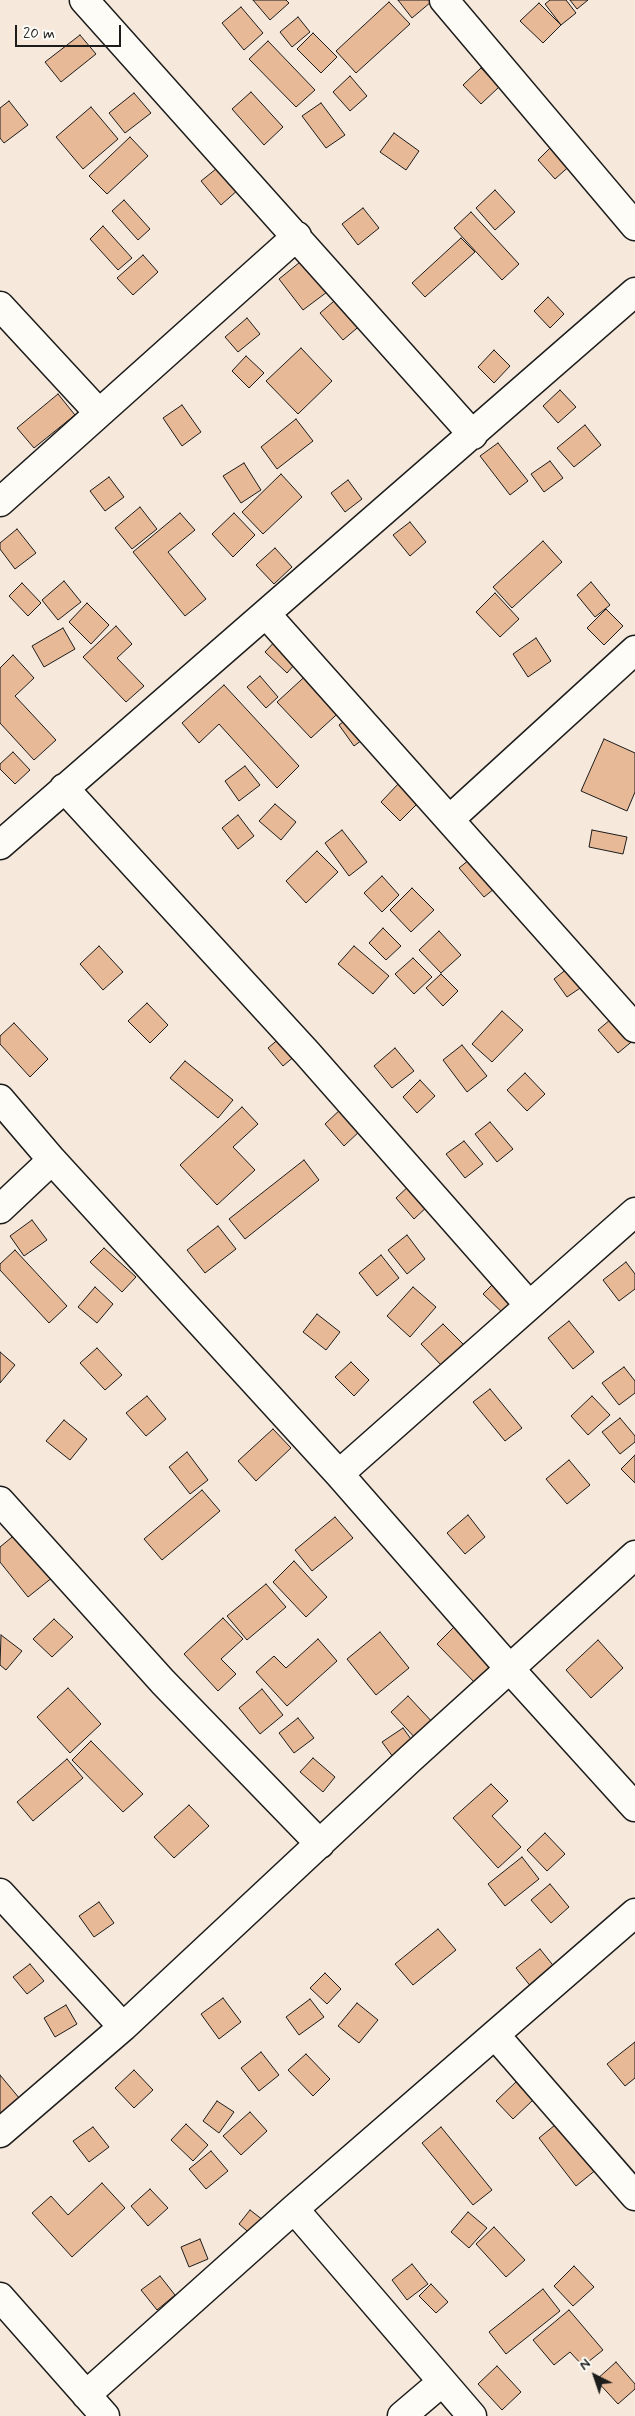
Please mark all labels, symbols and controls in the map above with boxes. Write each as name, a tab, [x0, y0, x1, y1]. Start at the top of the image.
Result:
scale bar	[18, 15, 124, 47]
text: 20 m	[23, 24, 55, 44]
north arrow	[570, 2351, 620, 2401]
text: N	[576, 2355, 595, 2375]

